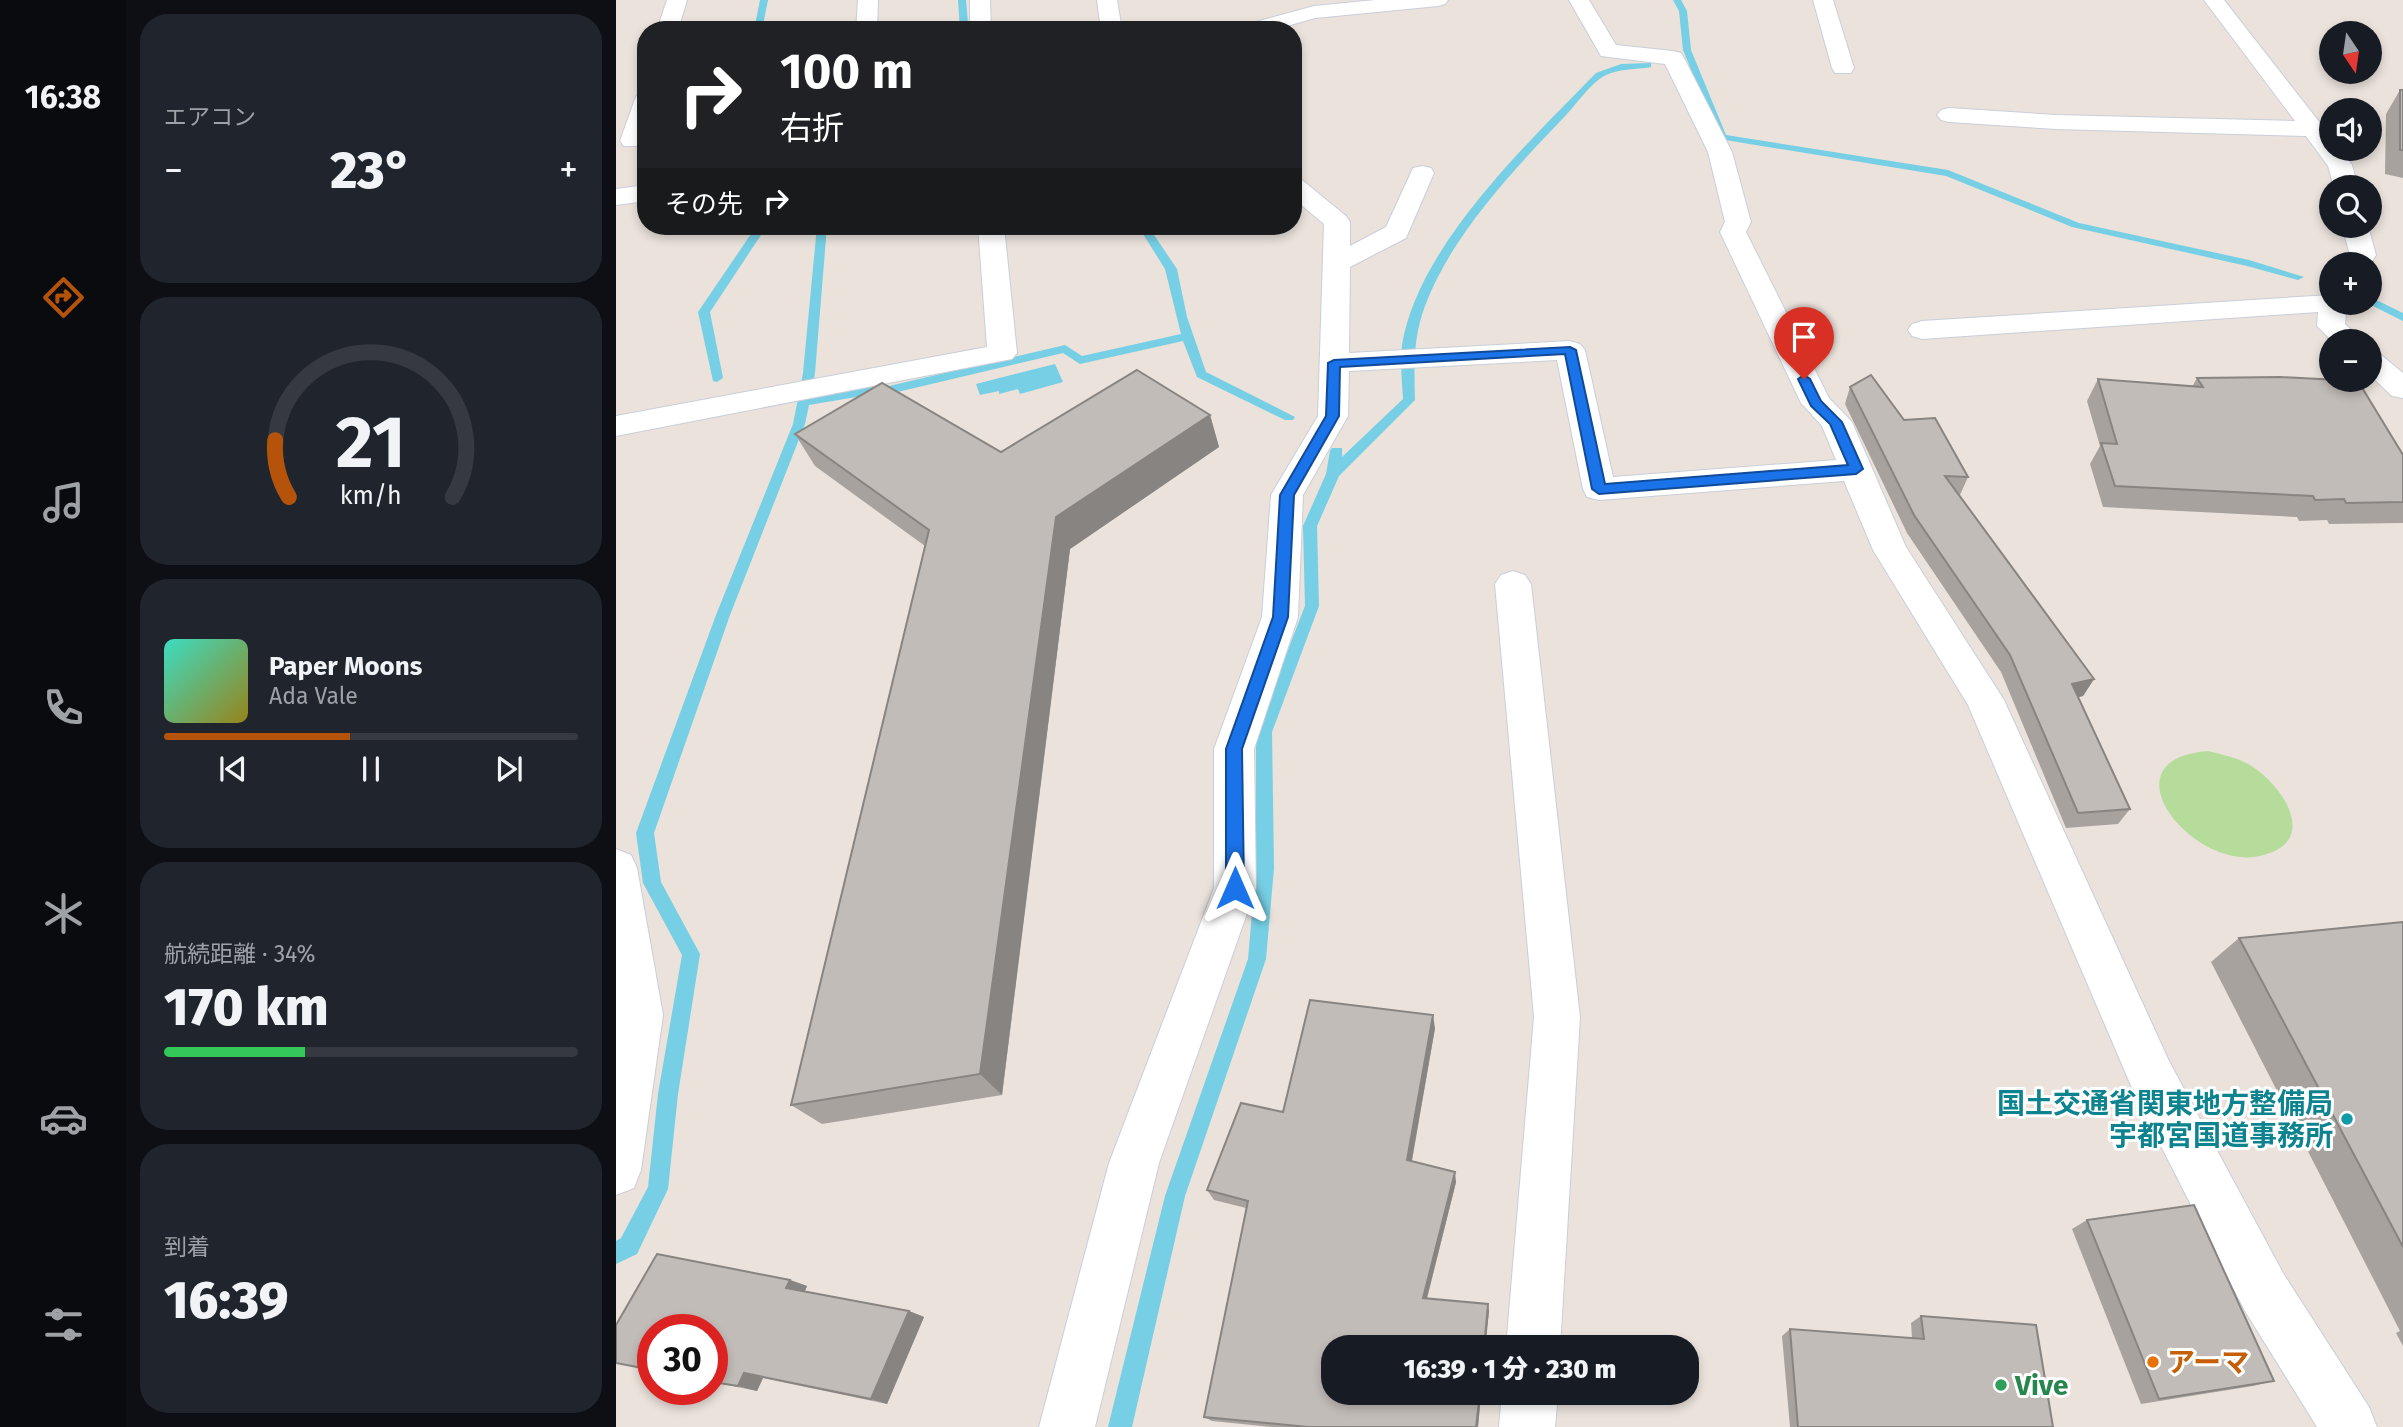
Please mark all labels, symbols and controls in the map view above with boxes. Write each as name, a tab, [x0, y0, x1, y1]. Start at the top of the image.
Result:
north arrow	[2319, 21, 2382, 84]
map controls	[2319, 21, 2382, 392]
text: 100 m	[780, 42, 913, 101]
icon: right	[665, 49, 756, 140]
text: 16:38	[25, 78, 101, 116]
button: sound	[2319, 98, 2382, 161]
text: エアコン	[164, 103, 256, 131]
text: 右折	[780, 109, 844, 147]
text: 23°	[330, 139, 412, 202]
text: −	[164, 147, 183, 193]
text: +	[559, 147, 578, 193]
button: search	[2319, 175, 2382, 238]
icon: right	[757, 182, 795, 220]
text: その先	[665, 189, 743, 220]
button: +	[2319, 252, 2382, 315]
icon: directions	[39, 273, 88, 322]
pin	[1774, 307, 1834, 379]
icon: arrive	[1785, 318, 1823, 356]
button: −	[2319, 329, 2382, 392]
text: 21	[336, 399, 406, 486]
icon: music	[39, 478, 88, 527]
text: km/h	[340, 481, 402, 511]
text: Paper Moons	[269, 651, 422, 682]
text: Ada Vale	[269, 682, 358, 710]
icon: phone	[39, 683, 88, 732]
icon: previous	[214, 750, 252, 788]
icon: pause	[352, 750, 390, 788]
icon: next	[490, 750, 528, 788]
position arrow	[1198, 851, 1272, 925]
icon: climate	[39, 889, 88, 938]
text: 航続距離 · 34%	[164, 940, 315, 968]
text: 170 km	[164, 976, 329, 1039]
place label: 国土交通省関東地方整備局 宇都宮国道事務所	[1997, 1087, 2333, 1152]
icon: car	[39, 1094, 88, 1143]
marker: 国土交通省関東地方整備局 宇都宮国道事務所	[2339, 1111, 2355, 1127]
text: 到着	[164, 1233, 210, 1261]
text: 16:39	[164, 1269, 288, 1332]
icon: filters	[39, 1300, 88, 1349]
speed limit sign: 30	[637, 1314, 728, 1405]
place label: アーマ	[2167, 1346, 2249, 1379]
text: 16:39 · 1 分 · 230 m	[1404, 1354, 1616, 1385]
marker: アーマ	[2145, 1354, 2161, 1370]
place label: Vive	[2014, 1369, 2068, 1402]
marker: Vive	[1993, 1377, 2009, 1393]

